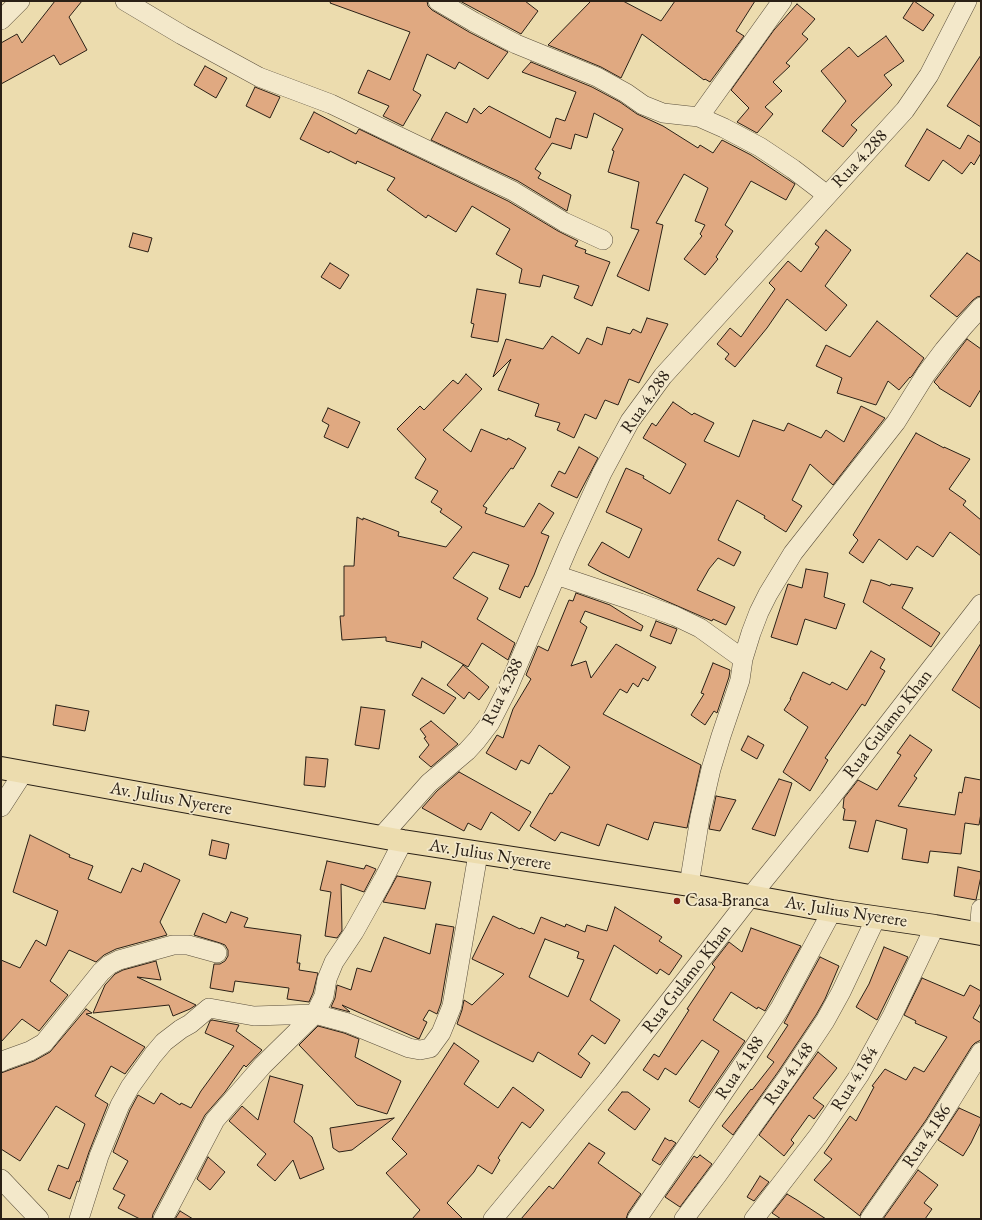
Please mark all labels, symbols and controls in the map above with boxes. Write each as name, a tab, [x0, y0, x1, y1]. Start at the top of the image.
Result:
street label: Rua 4.288	[828, 125, 892, 193]
street label: Rua 4.288	[617, 366, 675, 438]
street label: Rua 4.288	[478, 655, 528, 729]
street label: Rua Gulamo Khan	[839, 665, 937, 783]
street label: Av. Julius Nyerere	[108, 778, 234, 820]
street label: Av. Julius Nyerere	[427, 835, 553, 875]
place label: Casa Branca	[685, 890, 769, 912]
street label: Av. Julius Nyerere	[783, 892, 909, 932]
marker: Casa Branca	[672, 896, 682, 906]
street label: Rua Gulamo Khan	[638, 920, 736, 1038]
street label: Rua 4.188	[711, 1032, 769, 1104]
street label: Rua 4.148	[760, 1038, 818, 1110]
street label: Rua 4.184	[827, 1043, 883, 1115]
street label: Rua 4.186	[898, 1100, 956, 1172]

